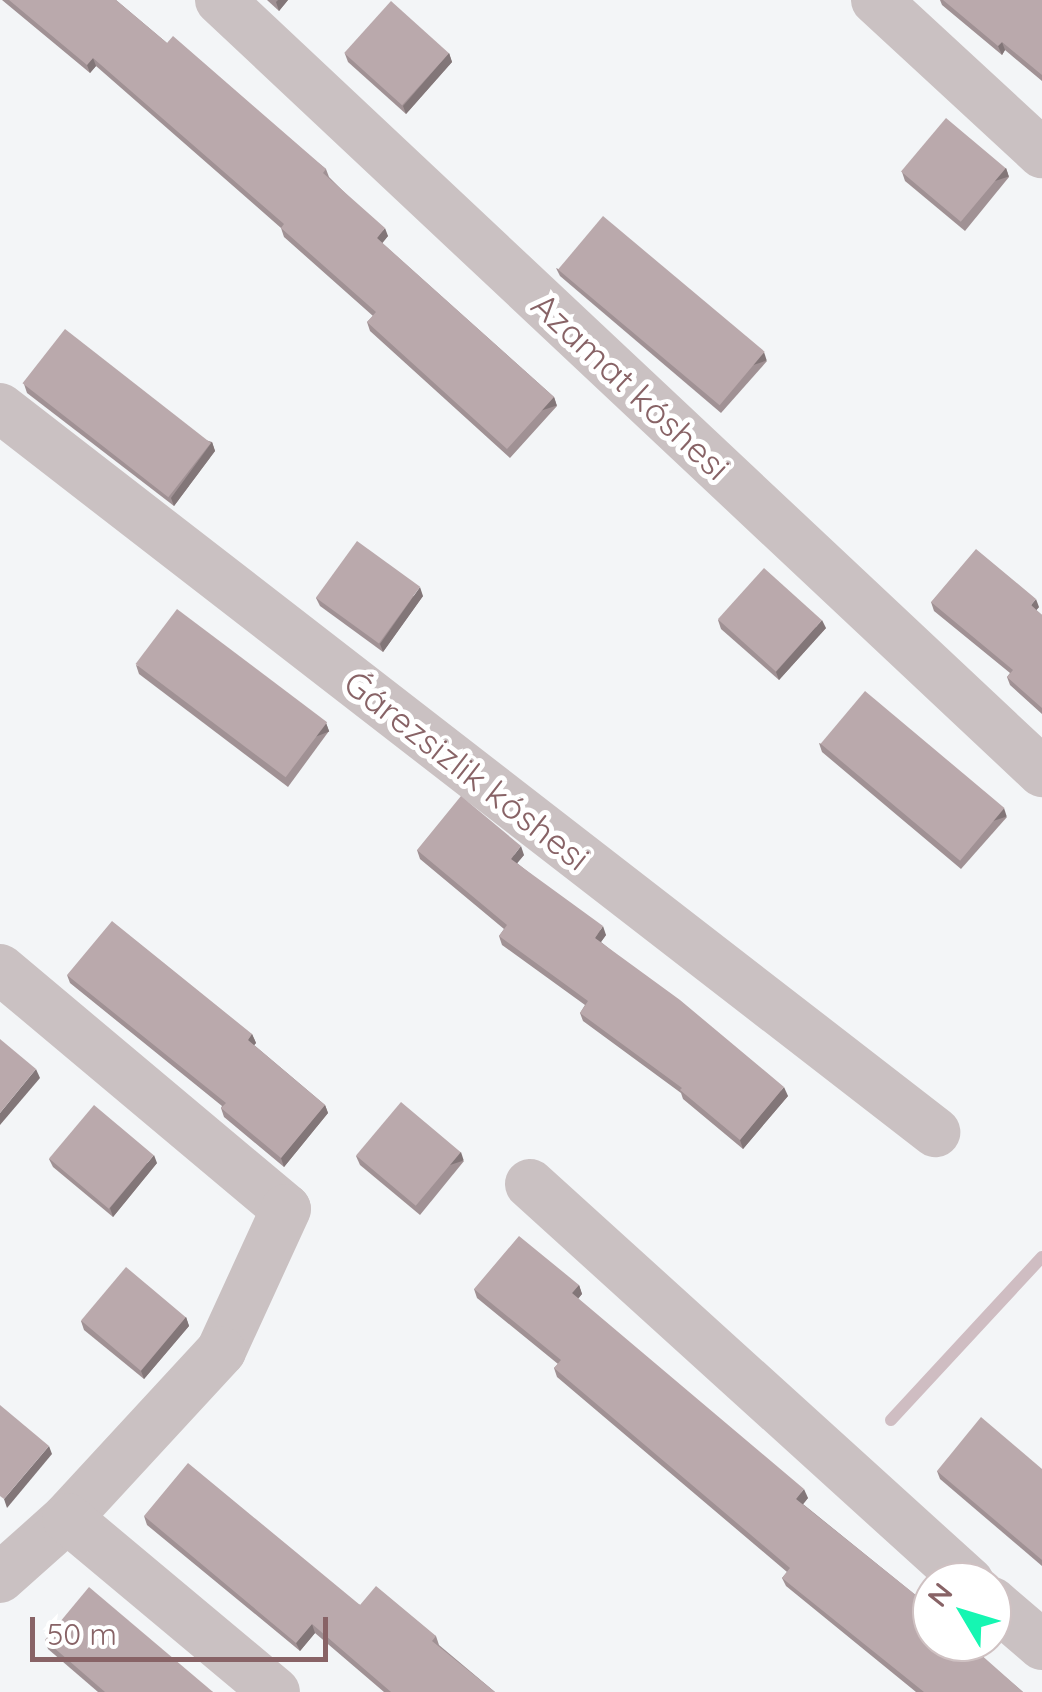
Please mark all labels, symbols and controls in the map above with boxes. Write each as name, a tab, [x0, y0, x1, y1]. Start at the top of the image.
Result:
street label: Azamat kóshesi	[523, 284, 739, 488]
street label: Ǵárezsizlik kóshesi	[336, 661, 598, 879]
north arrow	[912, 1562, 1012, 1662]
text: N	[919, 1576, 960, 1613]
scale bar	[35, 1597, 332, 1659]
text: 50 m	[47, 1615, 117, 1653]

